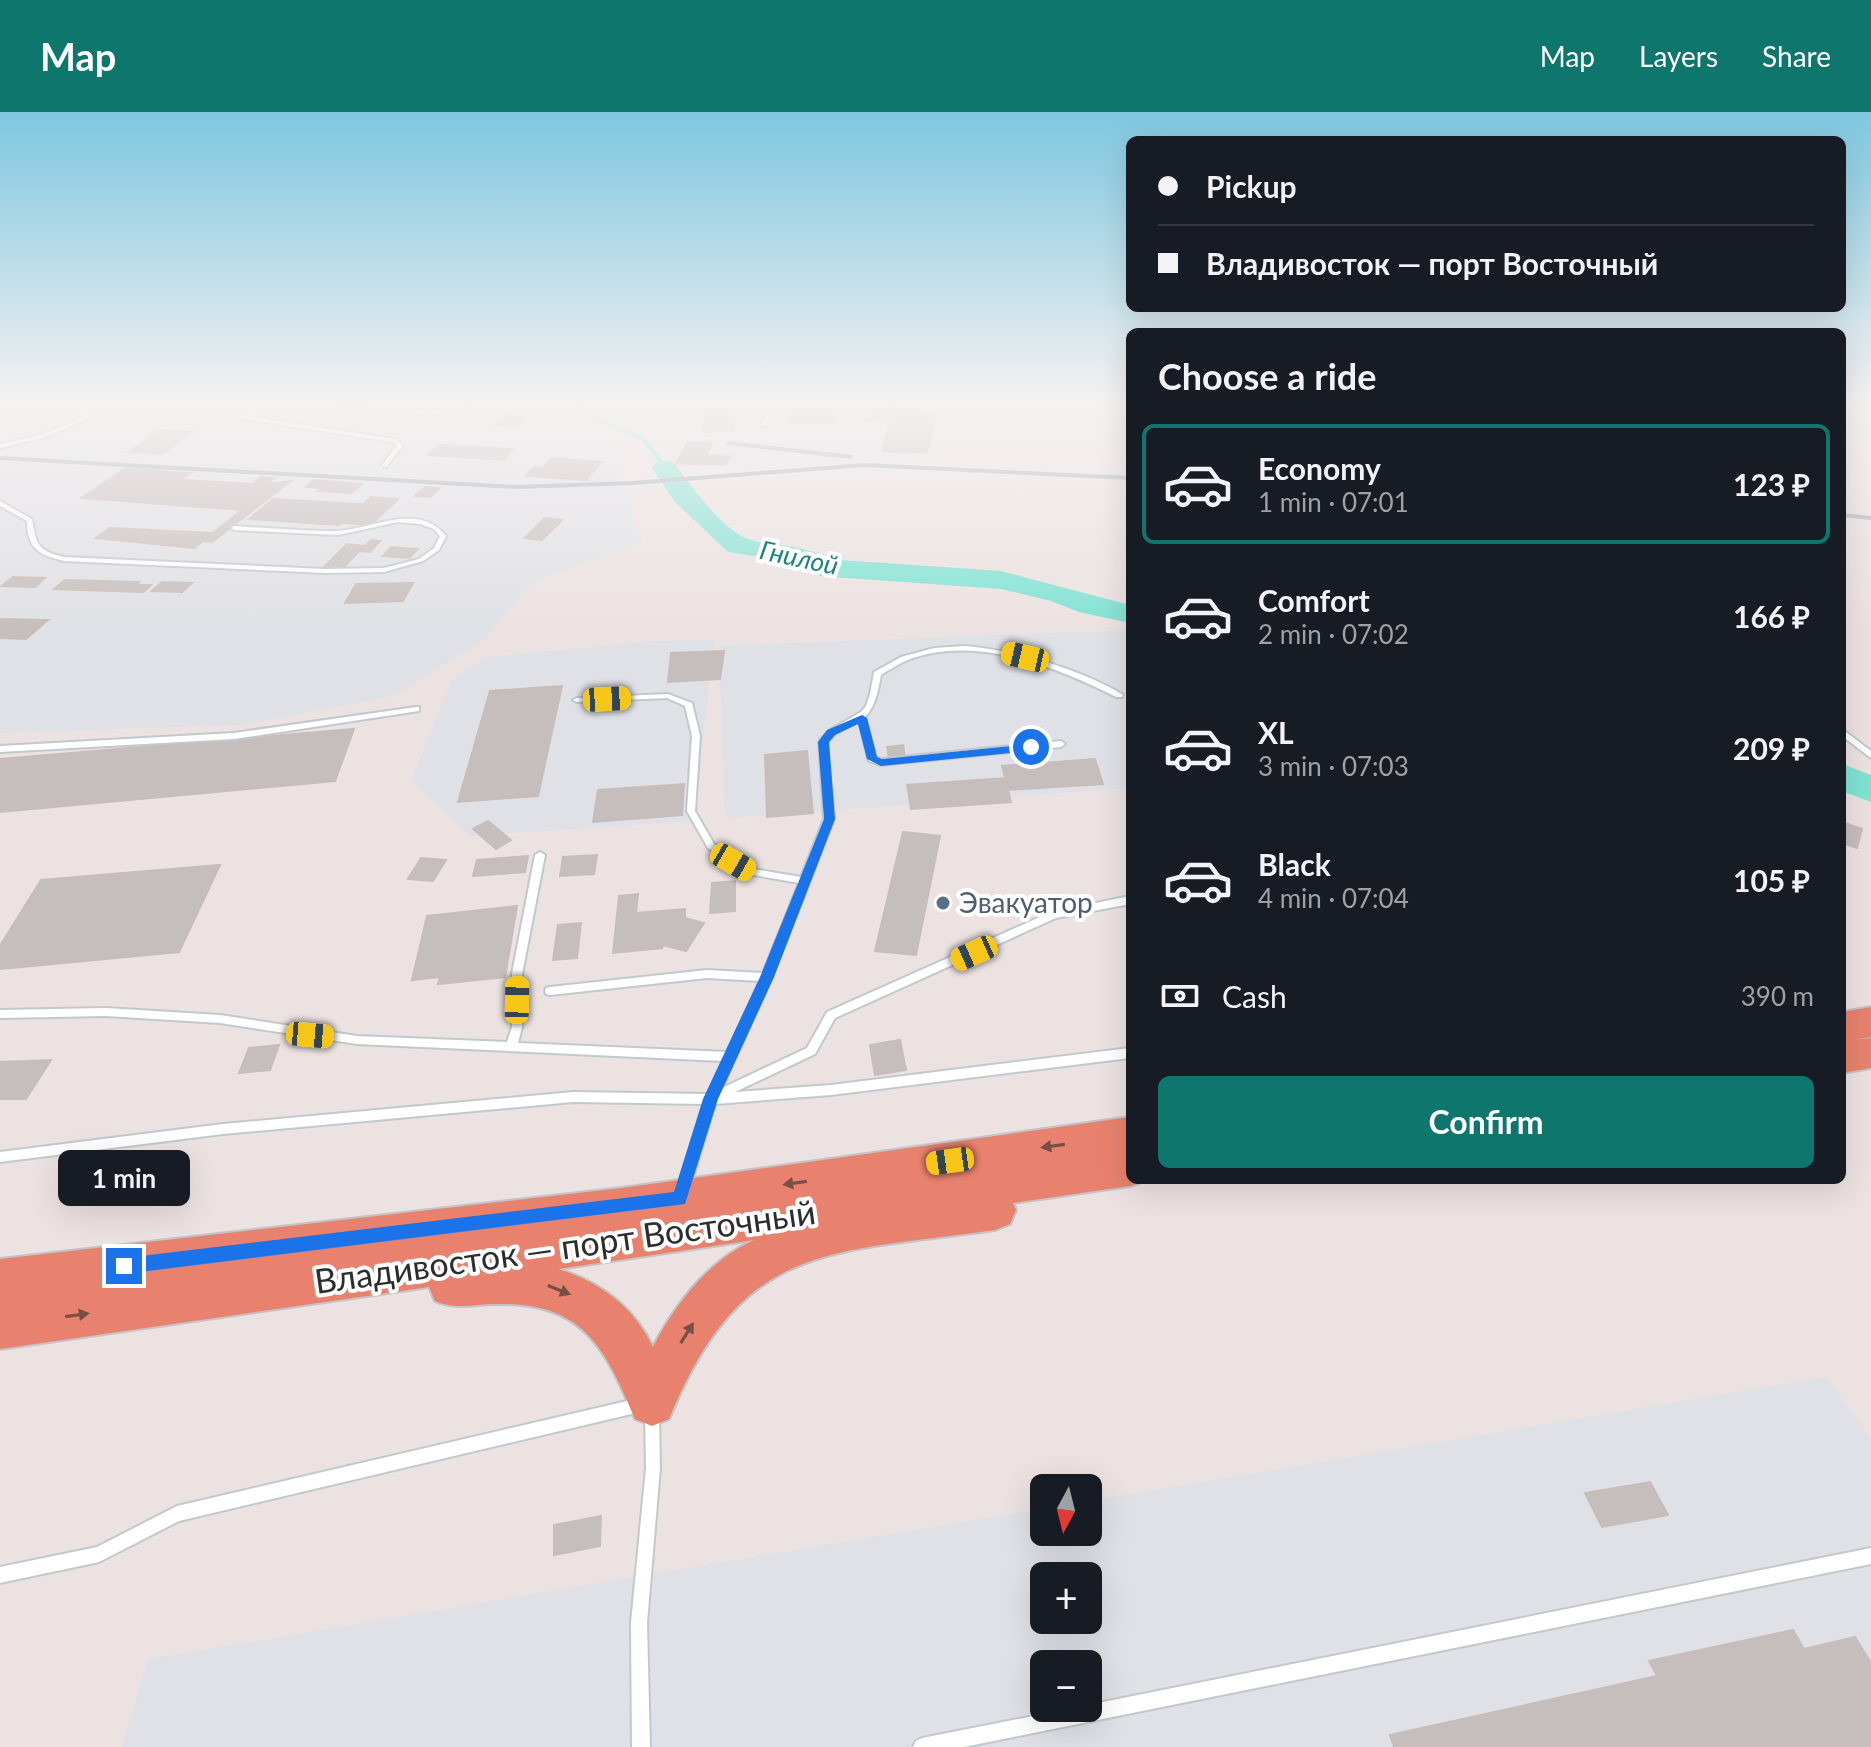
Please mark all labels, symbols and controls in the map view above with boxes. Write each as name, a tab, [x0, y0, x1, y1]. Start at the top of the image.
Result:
text: Map	[40, 33, 116, 79]
text: Map	[1540, 39, 1595, 73]
text: Layers	[1639, 39, 1718, 73]
text: Share	[1762, 39, 1831, 73]
text: Pickup	[1206, 168, 1297, 204]
text: Владивосток — порт Восточный	[1206, 245, 1658, 281]
text: Choose a ride	[1158, 354, 1377, 398]
icon: car	[1162, 448, 1234, 520]
text: Economy	[1258, 450, 1381, 486]
text: 123 ₽	[1733, 466, 1810, 502]
text: 1 min · 07:01	[1258, 486, 1409, 518]
water label: Гнилой	[757, 533, 841, 581]
icon: car	[1162, 580, 1234, 652]
text: Comfort	[1258, 582, 1370, 618]
text: 166 ₽	[1733, 598, 1810, 634]
text: 2 min · 07:02	[1258, 618, 1409, 650]
car	[999, 640, 1051, 674]
car	[582, 686, 632, 712]
icon: car	[1162, 712, 1234, 784]
text: XL	[1258, 714, 1294, 750]
route start	[1013, 729, 1049, 765]
text: 209 ₽	[1733, 730, 1810, 766]
text: 3 min · 07:03	[1258, 750, 1409, 782]
car	[706, 840, 760, 884]
icon: car	[1162, 844, 1234, 916]
text: Black	[1258, 846, 1331, 882]
text: 105 ₽	[1733, 862, 1810, 898]
text: 4 min · 07:04	[1258, 882, 1409, 914]
place label: Эвакуатор	[959, 885, 1093, 919]
marker: Эвакуатор	[934, 894, 952, 912]
car	[947, 932, 1001, 974]
icon: cash	[1158, 974, 1202, 1018]
car	[505, 976, 529, 1024]
text: Cash	[1222, 978, 1287, 1014]
text: 390 m	[1741, 980, 1814, 1012]
car	[285, 1021, 335, 1049]
button: Confirm	[1158, 1076, 1814, 1168]
one-way arrow	[1040, 1140, 1065, 1153]
car	[925, 1146, 975, 1176]
callout: 1 min	[58, 1150, 190, 1206]
text: 1 min	[92, 1162, 156, 1194]
one-way arrow	[782, 1177, 807, 1190]
street label: Владивосток — порт Восточный	[312, 1190, 818, 1301]
route end	[106, 1248, 142, 1284]
one-way arrow	[547, 1284, 571, 1297]
one-way arrow	[65, 1308, 90, 1321]
one-way arrow	[679, 1322, 693, 1344]
north arrow	[1030, 1474, 1102, 1546]
map controls	[1030, 1474, 1102, 1722]
button: +	[1030, 1562, 1102, 1634]
button: −	[1030, 1650, 1102, 1722]

